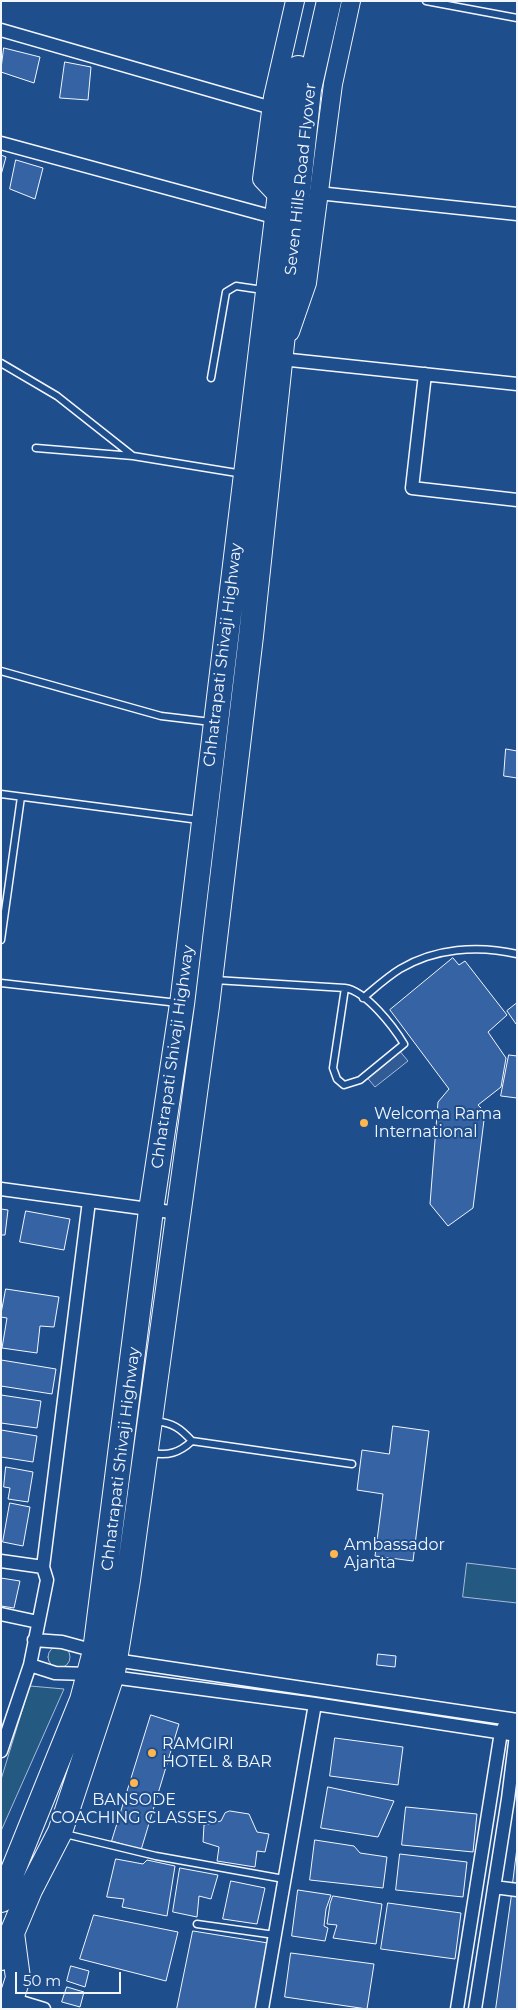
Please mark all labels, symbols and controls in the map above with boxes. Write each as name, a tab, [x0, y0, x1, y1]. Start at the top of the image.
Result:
street label: Seven Hills Road Flyover	[281, 82, 321, 276]
street label: Chhatrapati Shivaji Highway	[200, 542, 246, 768]
street label: Chhatrapati Shivaji Highway	[148, 944, 198, 1170]
place label: Welcoma Rama International	[374, 1104, 502, 1142]
marker: Welcoma Rama International	[358, 1117, 370, 1129]
street label: Chhatrapati Shivaji Highway	[98, 1346, 144, 1572]
place label: Ambassador Ajanta	[344, 1535, 445, 1573]
marker: Ambassador Ajanta	[328, 1548, 340, 1560]
place label: RAMGIRI HOTEL & BAR	[162, 1734, 272, 1772]
marker: RAMGIRI HOTEL & BAR	[146, 1747, 158, 1759]
marker: BANSODE COACHING CLASSES	[128, 1777, 140, 1789]
place label: BANSODE COACHING CLASSES	[51, 1790, 217, 1828]
scale bar	[18, 1962, 124, 1994]
text: 50 m	[23, 1971, 61, 1990]

